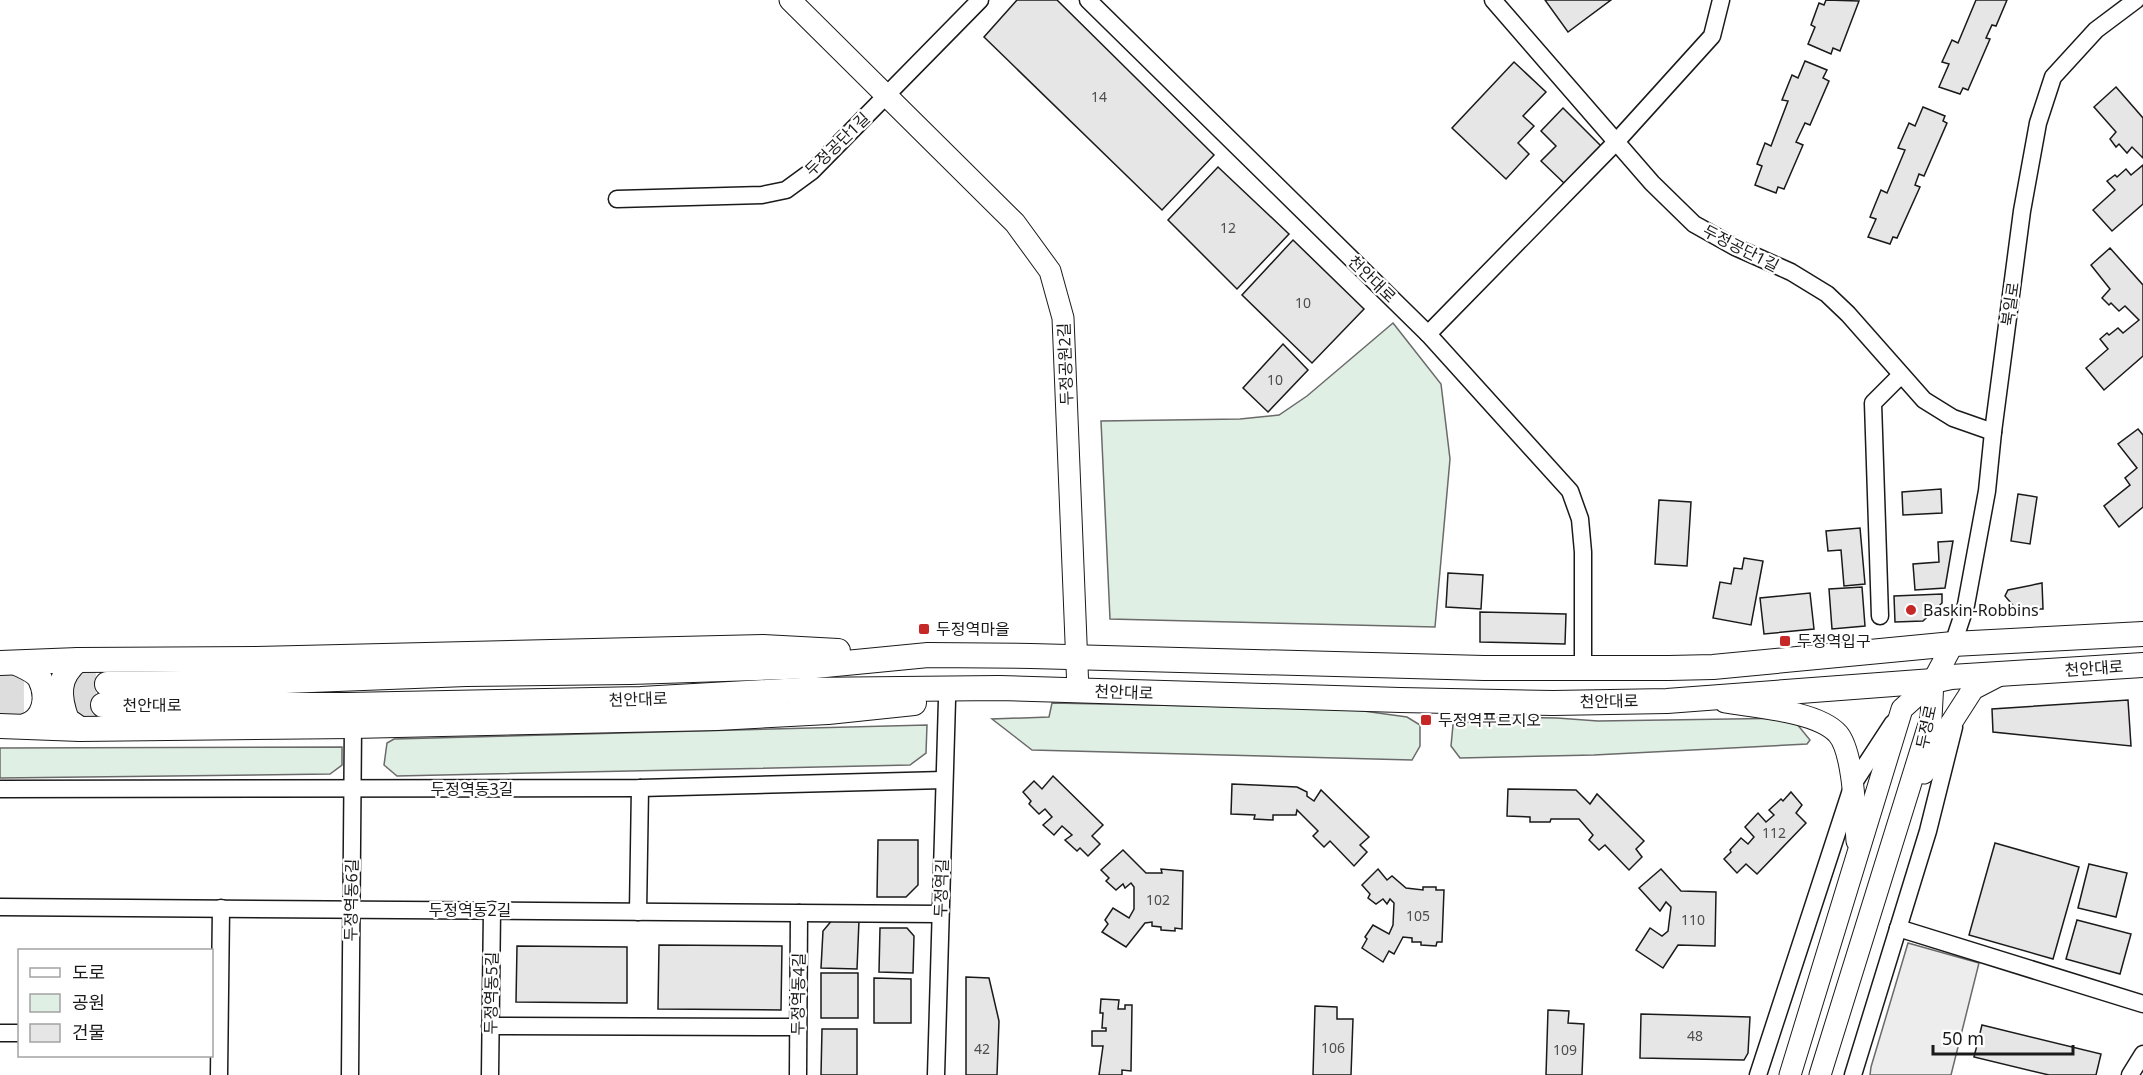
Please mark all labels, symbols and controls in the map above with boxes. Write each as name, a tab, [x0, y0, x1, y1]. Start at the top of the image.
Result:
house number: 14	[1091, 87, 1107, 106]
street label: 두정공단1길	[800, 107, 874, 181]
house number: 12	[1220, 218, 1236, 237]
street label: 두정공단1길	[1699, 219, 1783, 277]
street label: 천안대로	[1343, 251, 1401, 308]
street label: 북일로	[1996, 280, 2024, 327]
house number: 10	[1295, 293, 1311, 312]
street label: 두정공원2길	[1053, 322, 1077, 406]
house number: 10	[1267, 370, 1283, 389]
place label: Baskin-Robbins	[1923, 599, 2039, 621]
marker: Baskin-Robbins	[1904, 603, 1918, 617]
place label: 두정역마을	[936, 618, 1010, 640]
marker: 두정역마을	[917, 622, 931, 636]
place label: 두정역입구	[1797, 630, 1871, 652]
marker: 두정역입구	[1778, 634, 1792, 648]
street label: 천안대로	[2064, 655, 2124, 681]
street label: 천안대로	[1094, 680, 1154, 704]
street label: 천안대로	[608, 687, 668, 711]
street label: 천안대로	[1579, 689, 1639, 713]
street label: 천안대로	[123, 694, 182, 716]
street label: 두정로	[1911, 703, 1941, 751]
place label: 두정역푸르지오	[1438, 709, 1541, 731]
marker: 두정역푸르지오	[1419, 713, 1433, 727]
street label: 두정역동3길	[431, 778, 513, 800]
house number: 112	[1762, 823, 1786, 842]
street label: 두정역동6길	[339, 858, 363, 942]
street label: 두정역길	[929, 858, 953, 918]
house number: 102	[1146, 890, 1170, 909]
street label: 두정역동2길	[429, 899, 511, 921]
house number: 105	[1406, 906, 1430, 925]
house number: 110	[1681, 910, 1705, 929]
legend	[18, 949, 213, 1057]
street label: 두정역동5길	[479, 951, 503, 1035]
street label: 두정역동4길	[786, 952, 810, 1036]
text: 도로	[72, 960, 105, 984]
text: 공원	[72, 990, 105, 1014]
scale bar	[1933, 1018, 2072, 1056]
text: 건물	[72, 1020, 105, 1044]
house number: 48	[1687, 1026, 1703, 1045]
text: 50 m	[1942, 1026, 1984, 1050]
house number: 106	[1321, 1038, 1345, 1057]
house number: 42	[974, 1039, 990, 1058]
house number: 109	[1553, 1040, 1577, 1059]

